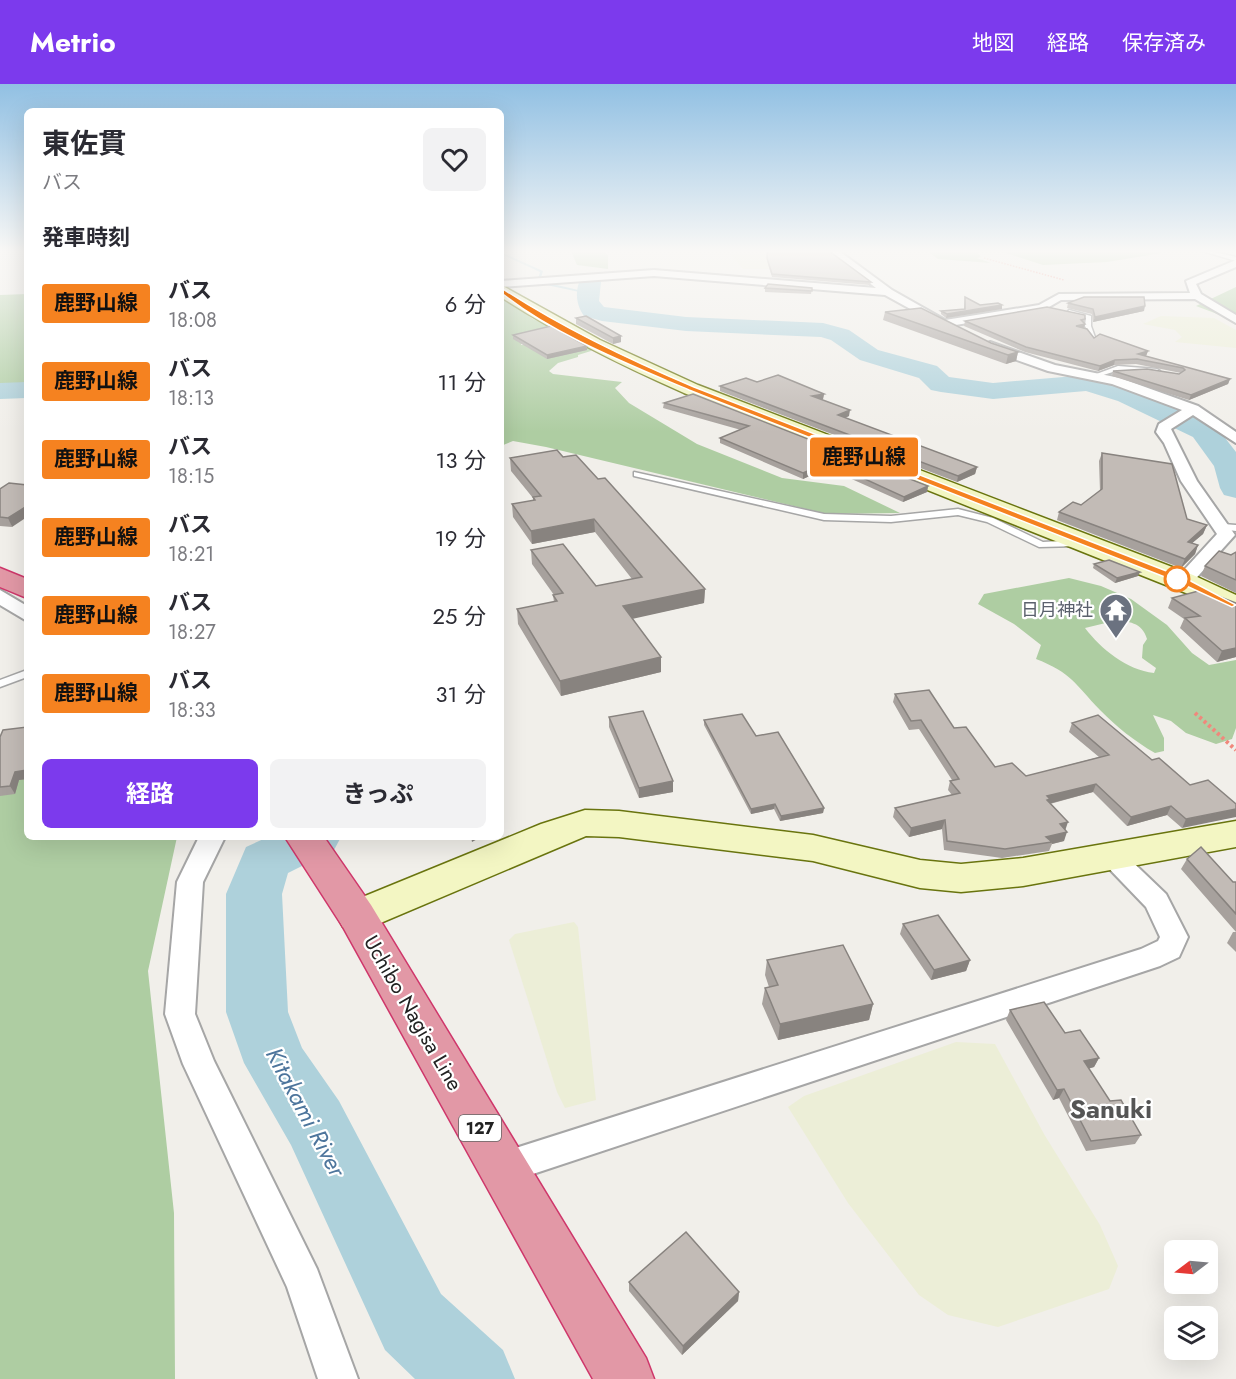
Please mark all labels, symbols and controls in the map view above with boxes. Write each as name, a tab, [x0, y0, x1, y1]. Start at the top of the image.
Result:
text: Metrio	[30, 22, 116, 63]
text: 地図	[972, 28, 1014, 58]
text: 経路	[1047, 28, 1089, 58]
text: 保存済み	[1122, 28, 1206, 58]
text: 東佐貫	[42, 123, 126, 164]
button: heart	[423, 128, 486, 191]
text: バス	[42, 168, 82, 197]
text: 発車時刻	[42, 221, 130, 253]
text: バス	[168, 274, 212, 306]
text: 鹿野山線	[54, 288, 138, 318]
text: 6 分	[445, 288, 486, 320]
text: 18:08	[168, 306, 217, 335]
text: バス	[168, 352, 212, 384]
text: 鹿野山線	[54, 366, 138, 396]
text: 11 分	[438, 366, 486, 398]
text: 18:13	[168, 384, 214, 413]
text: バス	[168, 430, 212, 462]
line badge: 鹿野山線	[822, 438, 906, 476]
text: 鹿野山線	[822, 442, 906, 472]
text: 鹿野山線	[54, 444, 138, 474]
text: 13 分	[435, 444, 486, 476]
text: 18:15	[168, 462, 214, 491]
text: バス	[168, 508, 212, 540]
text: 鹿野山線	[54, 522, 138, 552]
text: 19 分	[435, 522, 486, 554]
text: 18:21	[168, 540, 214, 569]
unlabelled marker	[1164, 566, 1190, 592]
text: バス	[168, 586, 212, 618]
temple icon: 日月神社	[1098, 592, 1134, 639]
place label: 日月神社	[1021, 597, 1093, 623]
text: 鹿野山線	[54, 600, 138, 630]
text: 25 分	[432, 600, 486, 632]
text: 18:27	[168, 618, 216, 647]
text: バス	[168, 664, 212, 696]
text: 鹿野山線	[54, 678, 138, 708]
text: 31 分	[435, 678, 486, 710]
text: 18:33	[168, 696, 216, 725]
button: 経路	[42, 759, 258, 828]
button: きっぷ	[270, 759, 486, 828]
street label: Uchibo Nagisa Line	[356, 930, 470, 1096]
water label: Kitakami River	[257, 1041, 356, 1185]
district label: Sanuki	[1070, 1090, 1152, 1128]
road number: 127	[459, 1115, 501, 1141]
north arrow	[1164, 1240, 1218, 1294]
map controls	[1164, 1240, 1218, 1360]
button: layers	[1164, 1306, 1218, 1360]

